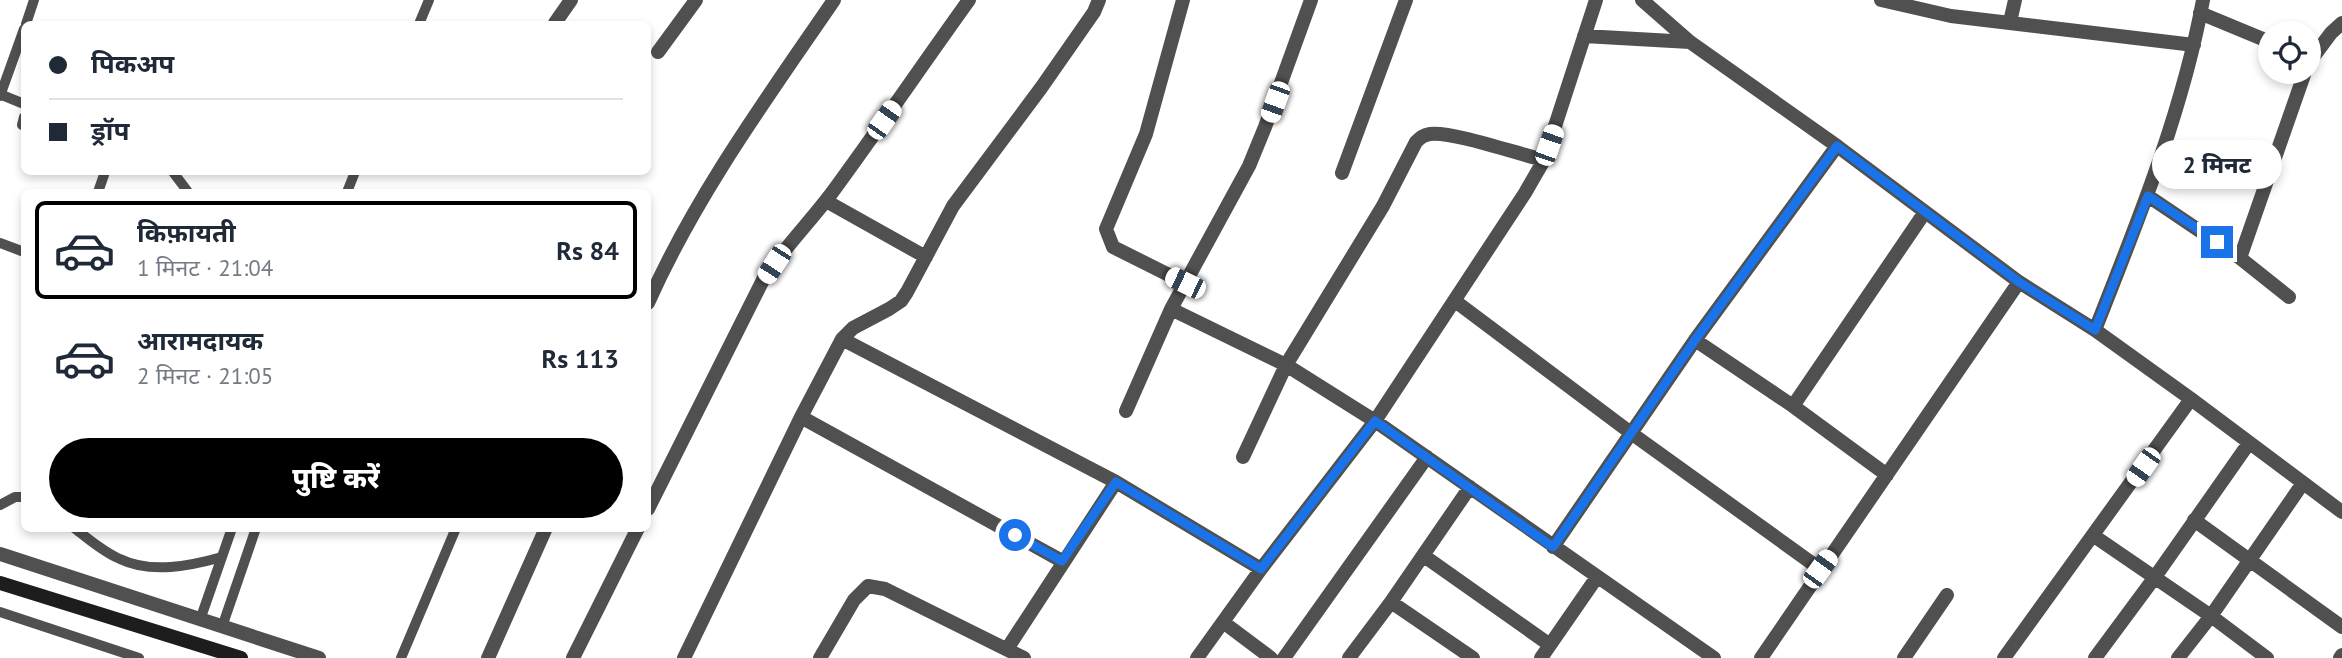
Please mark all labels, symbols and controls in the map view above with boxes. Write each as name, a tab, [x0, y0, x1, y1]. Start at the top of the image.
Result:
map controls	[2258, 21, 2321, 84]
button: locate	[2258, 21, 2321, 84]
text: पिकअप	[91, 47, 174, 80]
car	[1258, 79, 1293, 125]
car	[864, 97, 905, 143]
text: ड्रॉप	[91, 114, 129, 147]
car	[1533, 122, 1566, 168]
callout: 2 मिनट	[2152, 140, 2282, 190]
text: 2 मिनट	[2183, 150, 2251, 179]
text: किफ़ायती	[137, 216, 236, 249]
icon: car	[53, 219, 116, 282]
route end	[2201, 226, 2233, 258]
text: Rs 84	[556, 234, 619, 267]
car	[754, 241, 795, 287]
text: 1 मिनट · 21:04	[137, 253, 273, 282]
car	[1162, 264, 1209, 302]
text: आरामदायक	[137, 324, 263, 357]
icon: car	[53, 327, 116, 390]
text: Rs 113	[542, 342, 619, 375]
text: 2 मिनट · 21:05	[137, 361, 273, 390]
button: पुष्टि करें	[49, 438, 623, 518]
car	[2123, 444, 2164, 490]
route start	[999, 519, 1031, 551]
car	[1800, 546, 1841, 592]

